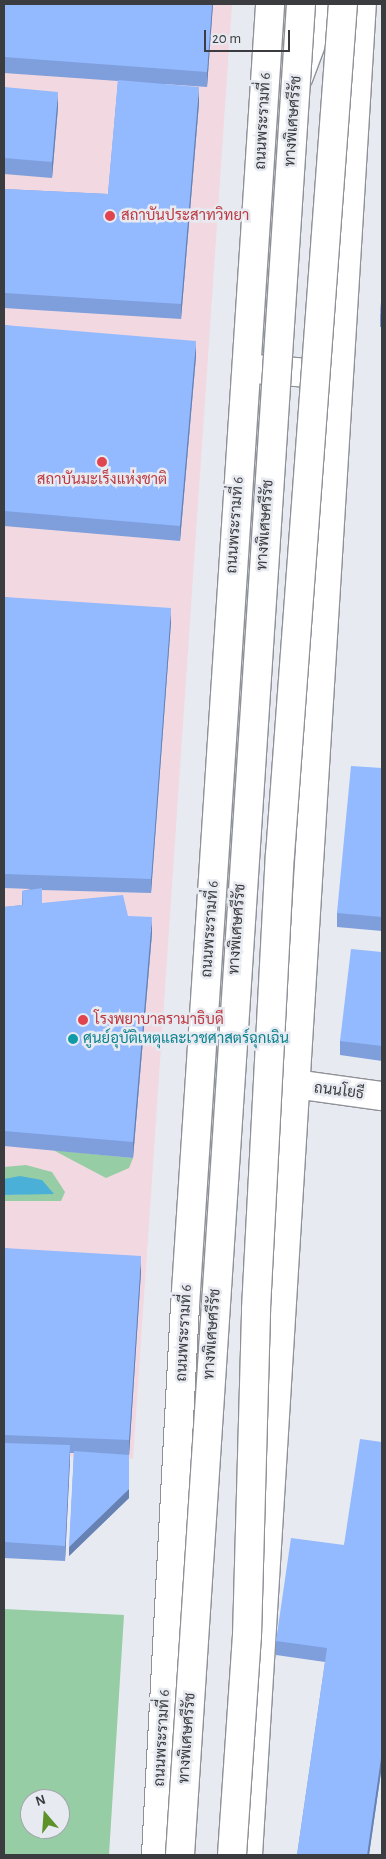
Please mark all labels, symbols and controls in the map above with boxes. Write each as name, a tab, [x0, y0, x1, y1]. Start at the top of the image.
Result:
scale bar	[206, 20, 292, 52]
text: 20 m	[212, 31, 241, 46]
street label: ถนนพระรามที่ 6	[251, 72, 275, 170]
street label: ทางพิเศษศรีรัช	[281, 75, 305, 167]
place label: สถาบันประสาทวิทยา	[121, 207, 249, 225]
marker: สถาบันประสาทวิทยา	[103, 209, 117, 223]
marker: สถาบันมะเร็งแห่งชาติ	[95, 455, 109, 469]
place label: สถาบันมะเร็งแห่งชาติ	[37, 471, 167, 489]
street label: ถนนพระรามที่ 6	[223, 476, 247, 574]
street label: ทางพิเศษศรีรัช	[253, 479, 277, 571]
street label: ถนนพระรามที่ 6	[198, 880, 222, 978]
street label: ทางพิเศษศรีรัช	[225, 883, 249, 975]
place label: โรงพยาบาลรามาธิบดี	[94, 1011, 224, 1029]
marker: โรงพยาบาลรามาธิบดี	[76, 1013, 90, 1027]
place label: ศูนย์อุบัติเหตุและเวชศาสตร์ฉุกเฉิน	[83, 1030, 289, 1048]
marker: ศูนย์อุบัติเหตุและเวชศาสตร์ฉุกเฉิน	[67, 1033, 79, 1045]
street label: ถนนโยธี	[313, 1079, 365, 1103]
street label: ถนนพระรามที่ 6	[172, 1284, 196, 1382]
street label: ทางพิเศษศรีรัช	[200, 1288, 224, 1380]
street label: ถนนพระรามที่ 6	[150, 1689, 174, 1787]
street label: ทางพิเศษศรีรัช	[175, 1692, 199, 1784]
north arrow	[20, 1789, 70, 1839]
text: N	[34, 1793, 47, 1809]

